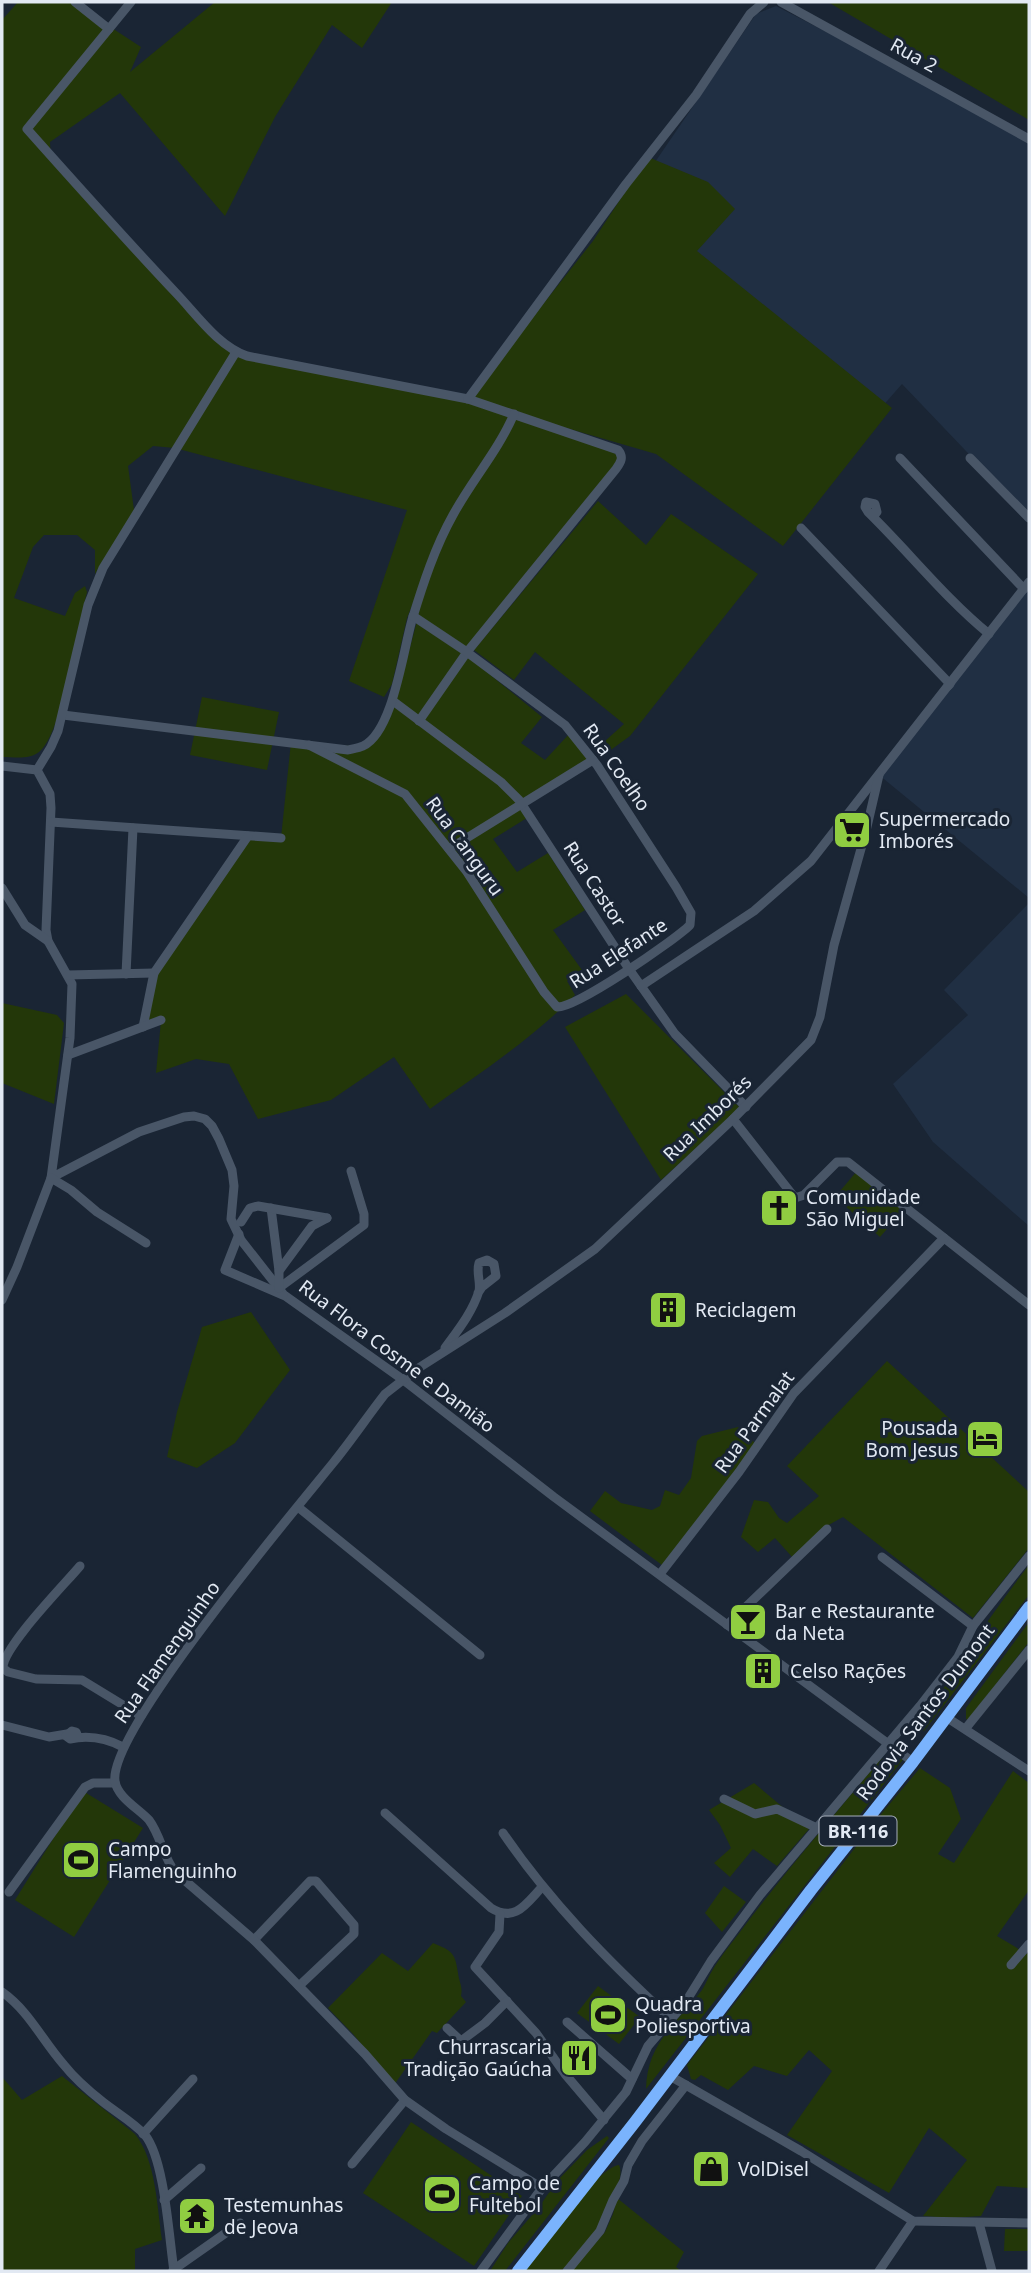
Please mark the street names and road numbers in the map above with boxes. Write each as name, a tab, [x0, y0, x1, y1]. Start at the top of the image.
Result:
street label: Rua 2	[886, 32, 942, 78]
street label: Rua Coelho	[577, 718, 657, 816]
street label: Rua Canguru	[420, 791, 510, 901]
street label: Rua Castor	[558, 836, 632, 932]
street label: Rua Elefante	[564, 912, 672, 994]
street label: Rua Imborés	[657, 1069, 757, 1167]
street label: Rua Flora Cosme e Damião	[294, 1274, 500, 1438]
street label: Rua Parmalat	[708, 1366, 800, 1478]
street label: Rua Flamenguinho	[108, 1576, 226, 1728]
street label: Rodovia Santos Dumont	[850, 1618, 1000, 1806]
road number: BR-116	[820, 1816, 896, 1845]

